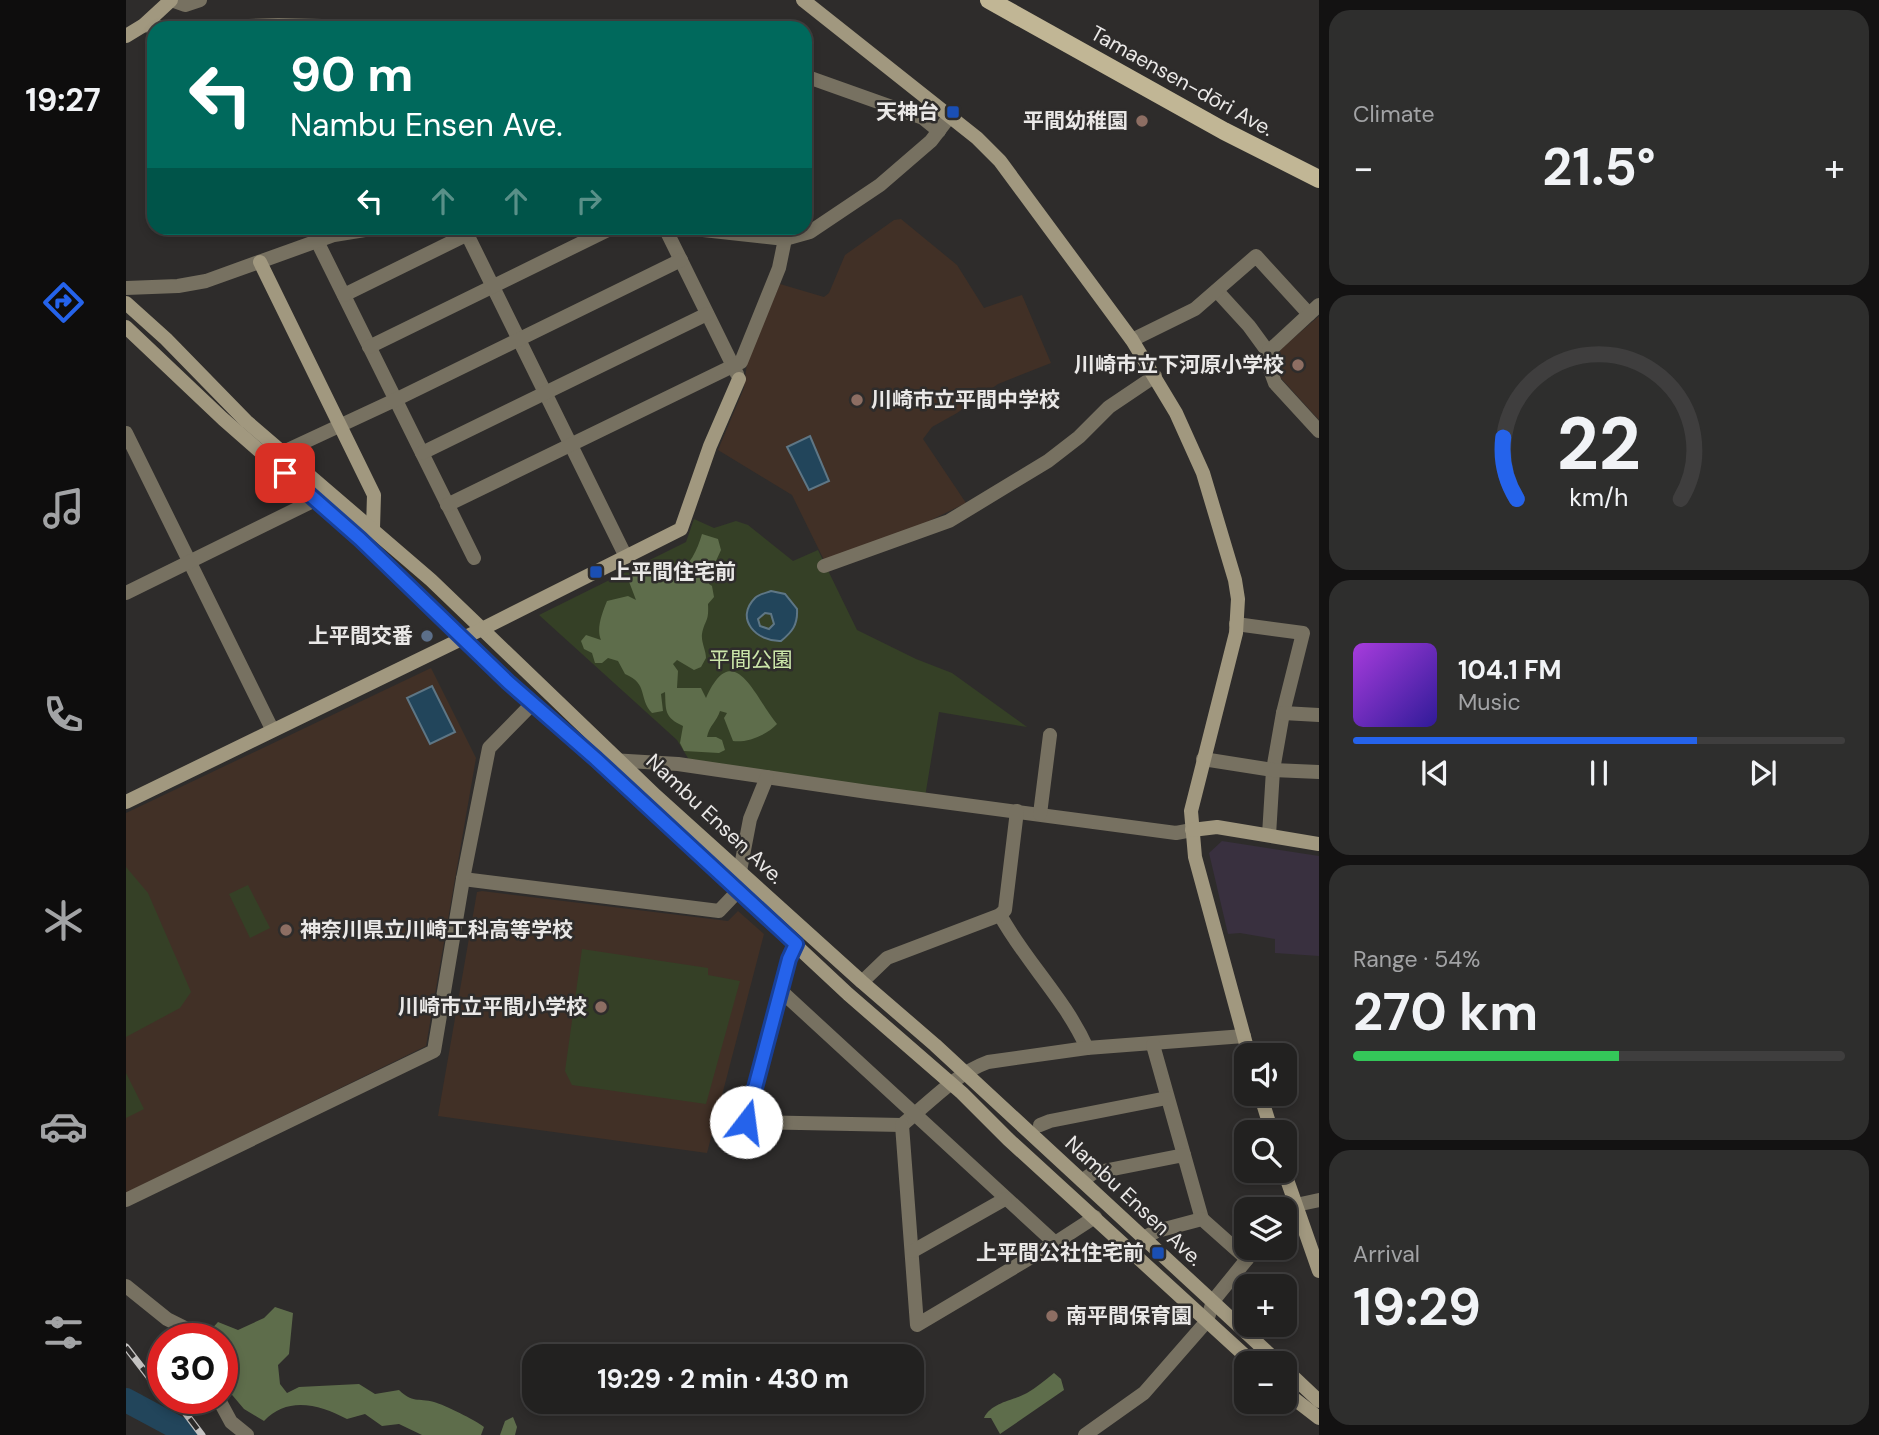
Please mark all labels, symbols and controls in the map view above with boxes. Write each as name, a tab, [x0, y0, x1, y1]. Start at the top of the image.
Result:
street label: Tamaensen-dōri Ave.	[1085, 19, 1279, 143]
text: 90 m	[290, 42, 413, 106]
icon: left	[175, 49, 266, 140]
text: 19:27	[25, 79, 101, 121]
place label: 天神台	[876, 98, 939, 126]
text: Climate	[1353, 99, 1435, 129]
text: Nambu Ensen Ave.	[290, 104, 563, 146]
marker: 天神台	[945, 104, 961, 120]
place label: 平間幼稚園	[1023, 107, 1128, 135]
marker: 平間幼稚園	[1134, 113, 1150, 129]
text: 21.5°	[1542, 133, 1656, 201]
text: −	[1353, 143, 1374, 193]
text: +	[1824, 143, 1845, 193]
icon: left	[351, 182, 389, 220]
icon: ahead	[424, 182, 462, 220]
icon: ahead	[497, 182, 535, 220]
icon: right	[570, 182, 608, 220]
icon: directions	[39, 278, 88, 327]
place label: 川崎市立下河原小学校	[1074, 351, 1284, 379]
marker: 川崎市立下河原小学校	[1290, 357, 1306, 373]
place label: 川崎市立平間中学校	[871, 386, 1060, 414]
marker: 川崎市立平間中学校	[849, 392, 865, 408]
text: 22	[1557, 397, 1641, 492]
pin	[255, 443, 315, 503]
icon: arrive	[266, 454, 304, 492]
text: km/h	[1569, 480, 1629, 513]
icon: music	[39, 484, 88, 533]
place label: 上平間住宅前	[610, 558, 736, 586]
marker: 上平間住宅前	[588, 564, 604, 580]
place label: 上平間交番	[308, 622, 413, 650]
marker: 上平間交番	[419, 628, 435, 644]
park label: 平間公園	[709, 646, 793, 674]
text: 104.1 FM	[1458, 653, 1561, 687]
text: Music	[1458, 687, 1521, 717]
icon: phone	[39, 690, 88, 739]
street label: Nambu Ensen Ave.	[640, 748, 790, 890]
icon: previous	[1416, 754, 1454, 792]
icon: pause	[1580, 754, 1618, 792]
icon: next	[1744, 754, 1782, 792]
icon: climate	[39, 896, 88, 945]
place label: 神奈川県立川崎工科高等学校	[300, 916, 573, 944]
marker: 神奈川県立川崎工科高等学校	[278, 922, 294, 938]
text: Range · 54%	[1353, 944, 1480, 974]
text: 270 km	[1353, 978, 1538, 1046]
place label: 川崎市立平間小学校	[398, 993, 587, 1021]
marker: 川崎市立平間小学校	[593, 999, 609, 1015]
map controls	[1234, 1043, 1297, 1414]
button: sound	[1234, 1043, 1297, 1106]
position arrow	[709, 1085, 783, 1159]
icon: car	[39, 1102, 88, 1151]
button: search	[1234, 1120, 1297, 1183]
street label: Nambu Ensen Ave.	[1059, 1130, 1209, 1272]
button: layers	[1234, 1197, 1297, 1260]
place label: 上平間公社住宅前	[976, 1239, 1144, 1267]
text: Arrival	[1353, 1239, 1420, 1269]
marker: 上平間公社住宅前	[1150, 1245, 1166, 1261]
text: 19:29	[1353, 1273, 1481, 1341]
button: +	[1234, 1274, 1297, 1337]
place label: 南平間保育園	[1066, 1302, 1192, 1330]
icon: filters	[39, 1308, 88, 1357]
marker: 南平間保育園	[1044, 1308, 1060, 1324]
speed limit sign: 30	[147, 1323, 238, 1414]
button: −	[1234, 1351, 1297, 1414]
text: 19:29 · 2 min · 430 m	[597, 1362, 849, 1396]

